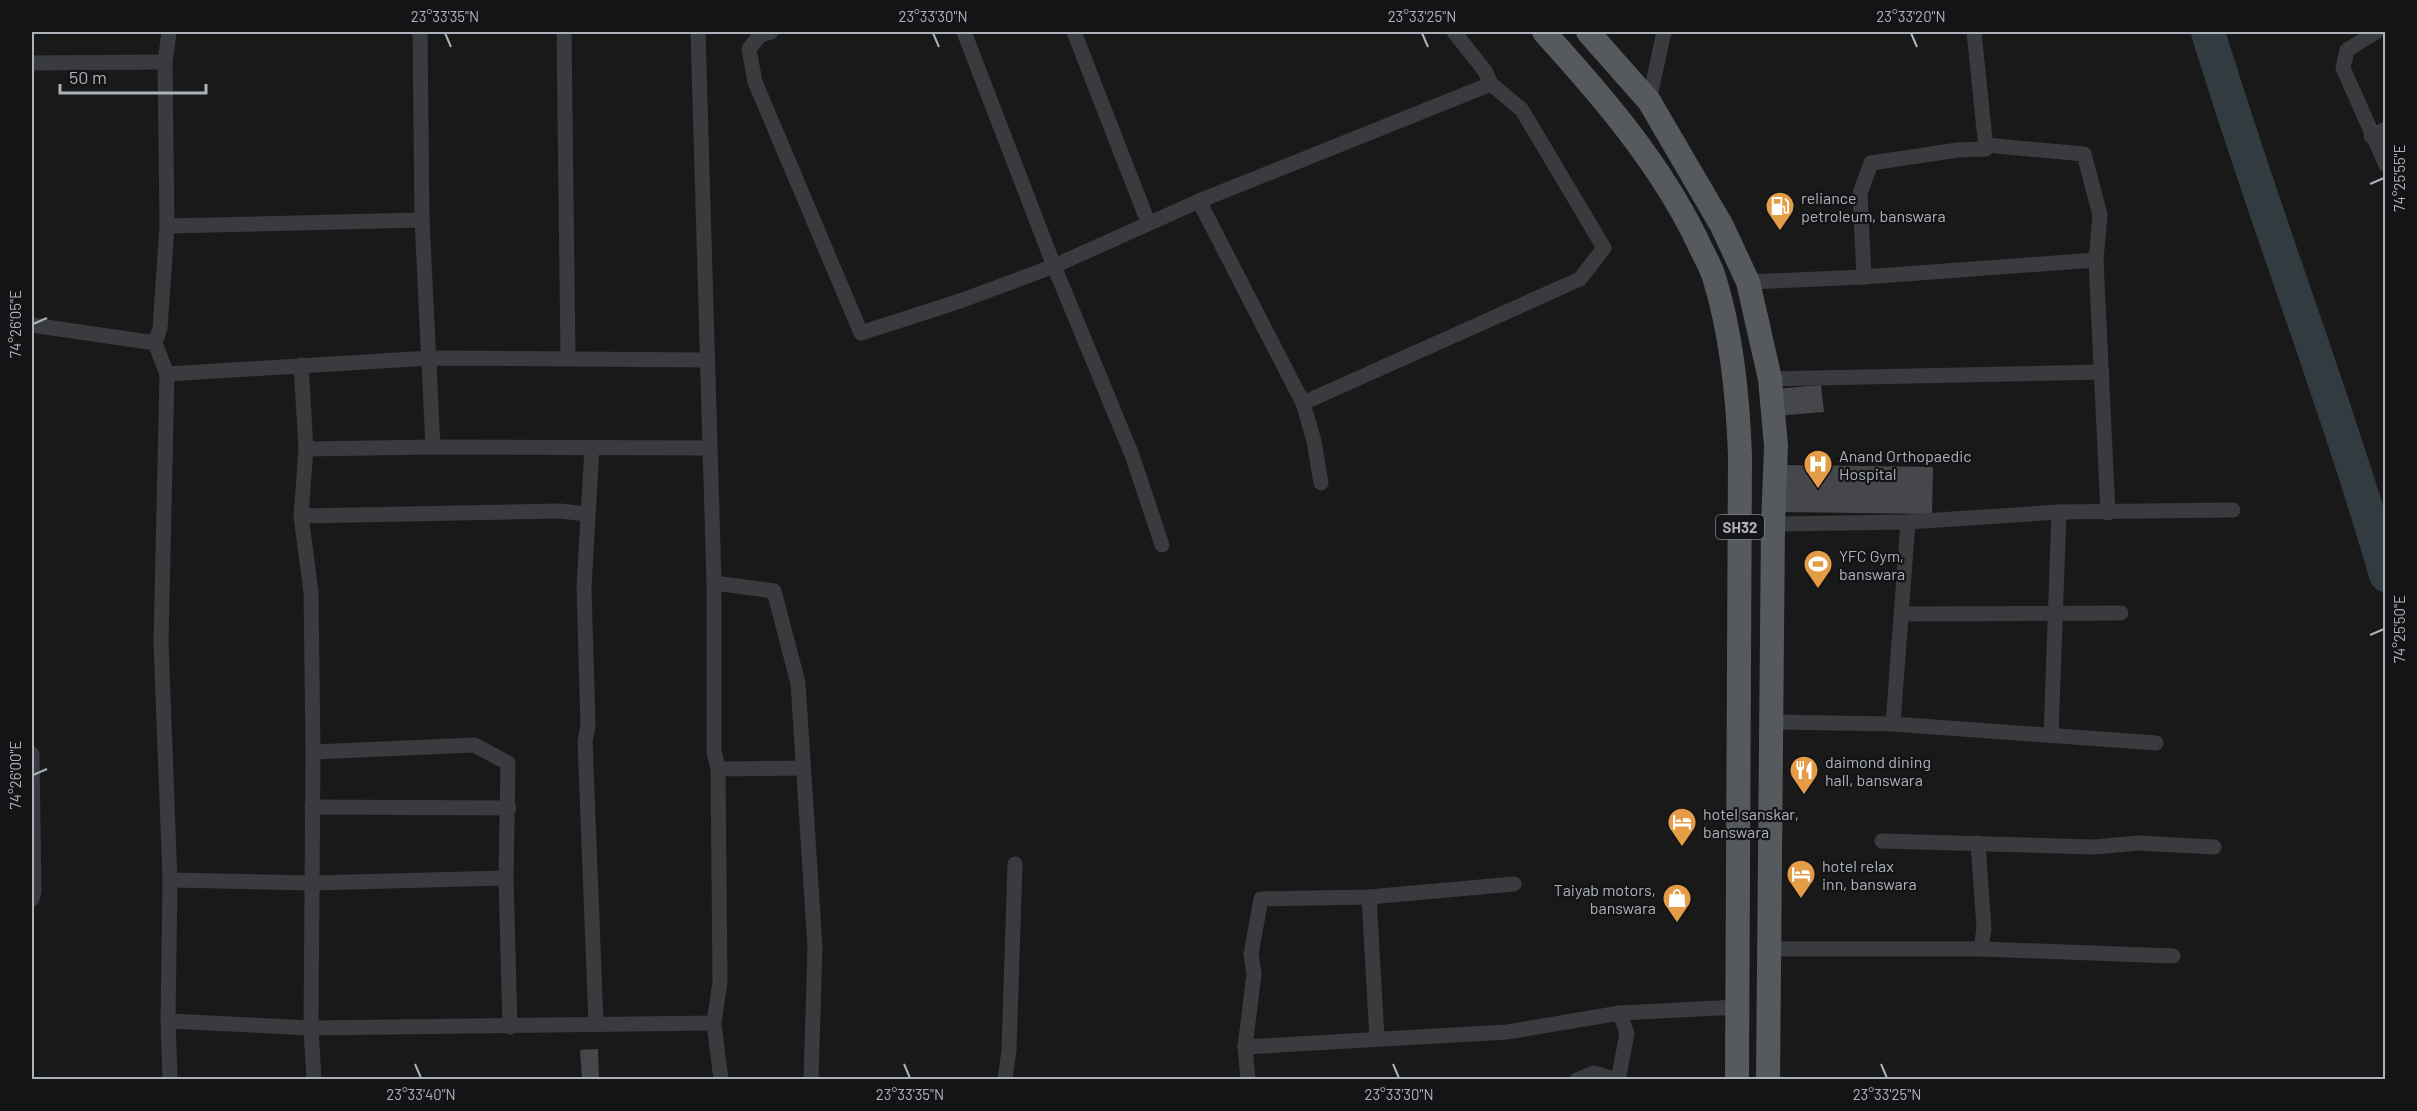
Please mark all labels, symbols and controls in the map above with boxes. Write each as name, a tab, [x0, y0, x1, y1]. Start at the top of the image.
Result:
text: 23°33'35"N	[411, 7, 479, 25]
text: 23°33'30"N	[898, 7, 968, 25]
text: 23°33'25"N	[1388, 7, 1456, 25]
text: 23°33'20"N	[1876, 7, 1946, 25]
scale bar	[60, 57, 206, 95]
text: 50 m	[69, 66, 107, 88]
text: 74°25'55"E	[2390, 144, 2408, 212]
place label: reliance petroleum, banswara	[1801, 188, 1946, 225]
fuel station icon: reliance petroleum, banswara	[1764, 190, 1796, 232]
text: 74°26'05"E	[6, 290, 24, 358]
place label: Anand Orthopaedic Hospital	[1839, 446, 1972, 483]
hospital icon: Anand Orthopaedic Hospital	[1802, 448, 1834, 490]
road number: SH32	[1716, 515, 1764, 539]
place label: YFC Gym, banswara	[1839, 546, 1905, 583]
sports icon: YFC Gym, banswara	[1802, 548, 1834, 590]
text: 74°25'50"E	[2390, 595, 2408, 663]
text: 74°26'00"E	[6, 741, 24, 809]
place label: daimond dining hall, banswara	[1825, 752, 1931, 789]
restaurant icon: daimond dining hall, banswara	[1788, 754, 1820, 796]
place label: hotel sanskar, banswara	[1703, 804, 1799, 841]
hotel icon: hotel sanskar, banswara	[1666, 806, 1698, 848]
place label: hotel relax inn, banswara	[1822, 856, 1917, 893]
hotel icon: hotel relax inn, banswara	[1785, 858, 1817, 900]
place label: Taiyab motors, banswara	[1554, 880, 1656, 917]
shop icon: Taiyab motors, banswara	[1661, 882, 1693, 924]
text: 23°33'40"N	[386, 1085, 456, 1103]
text: 23°33'35"N	[876, 1085, 944, 1103]
text: 23°33'30"N	[1364, 1085, 1434, 1103]
text: 23°33'25"N	[1853, 1085, 1921, 1103]

